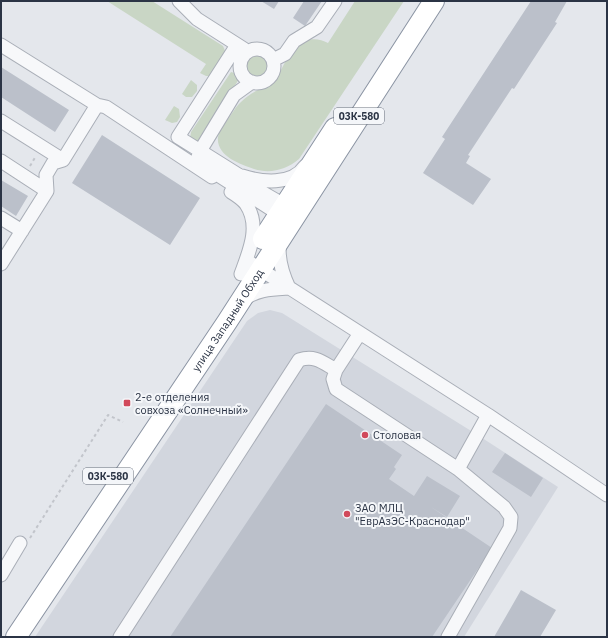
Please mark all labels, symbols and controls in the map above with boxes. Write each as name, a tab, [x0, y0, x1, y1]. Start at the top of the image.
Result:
road number: 03К-580	[334, 108, 384, 124]
street label: улица Западный Обход	[189, 266, 267, 374]
place label: 2-е отделения совхоза «Солнечный»	[135, 390, 248, 417]
marker: 2-е отделения совхоза «Солнечный»	[122, 398, 132, 408]
place label: Столовая	[373, 428, 421, 442]
marker: Столовая	[360, 430, 370, 440]
road number: 03К-580	[83, 468, 133, 484]
place label: ЗАО МЛЦ "ЕврАзЭС-Краснодар"	[355, 501, 470, 528]
marker: ЗАО МЛЦ "ЕврАзЭС-Краснодар"	[342, 509, 352, 519]

